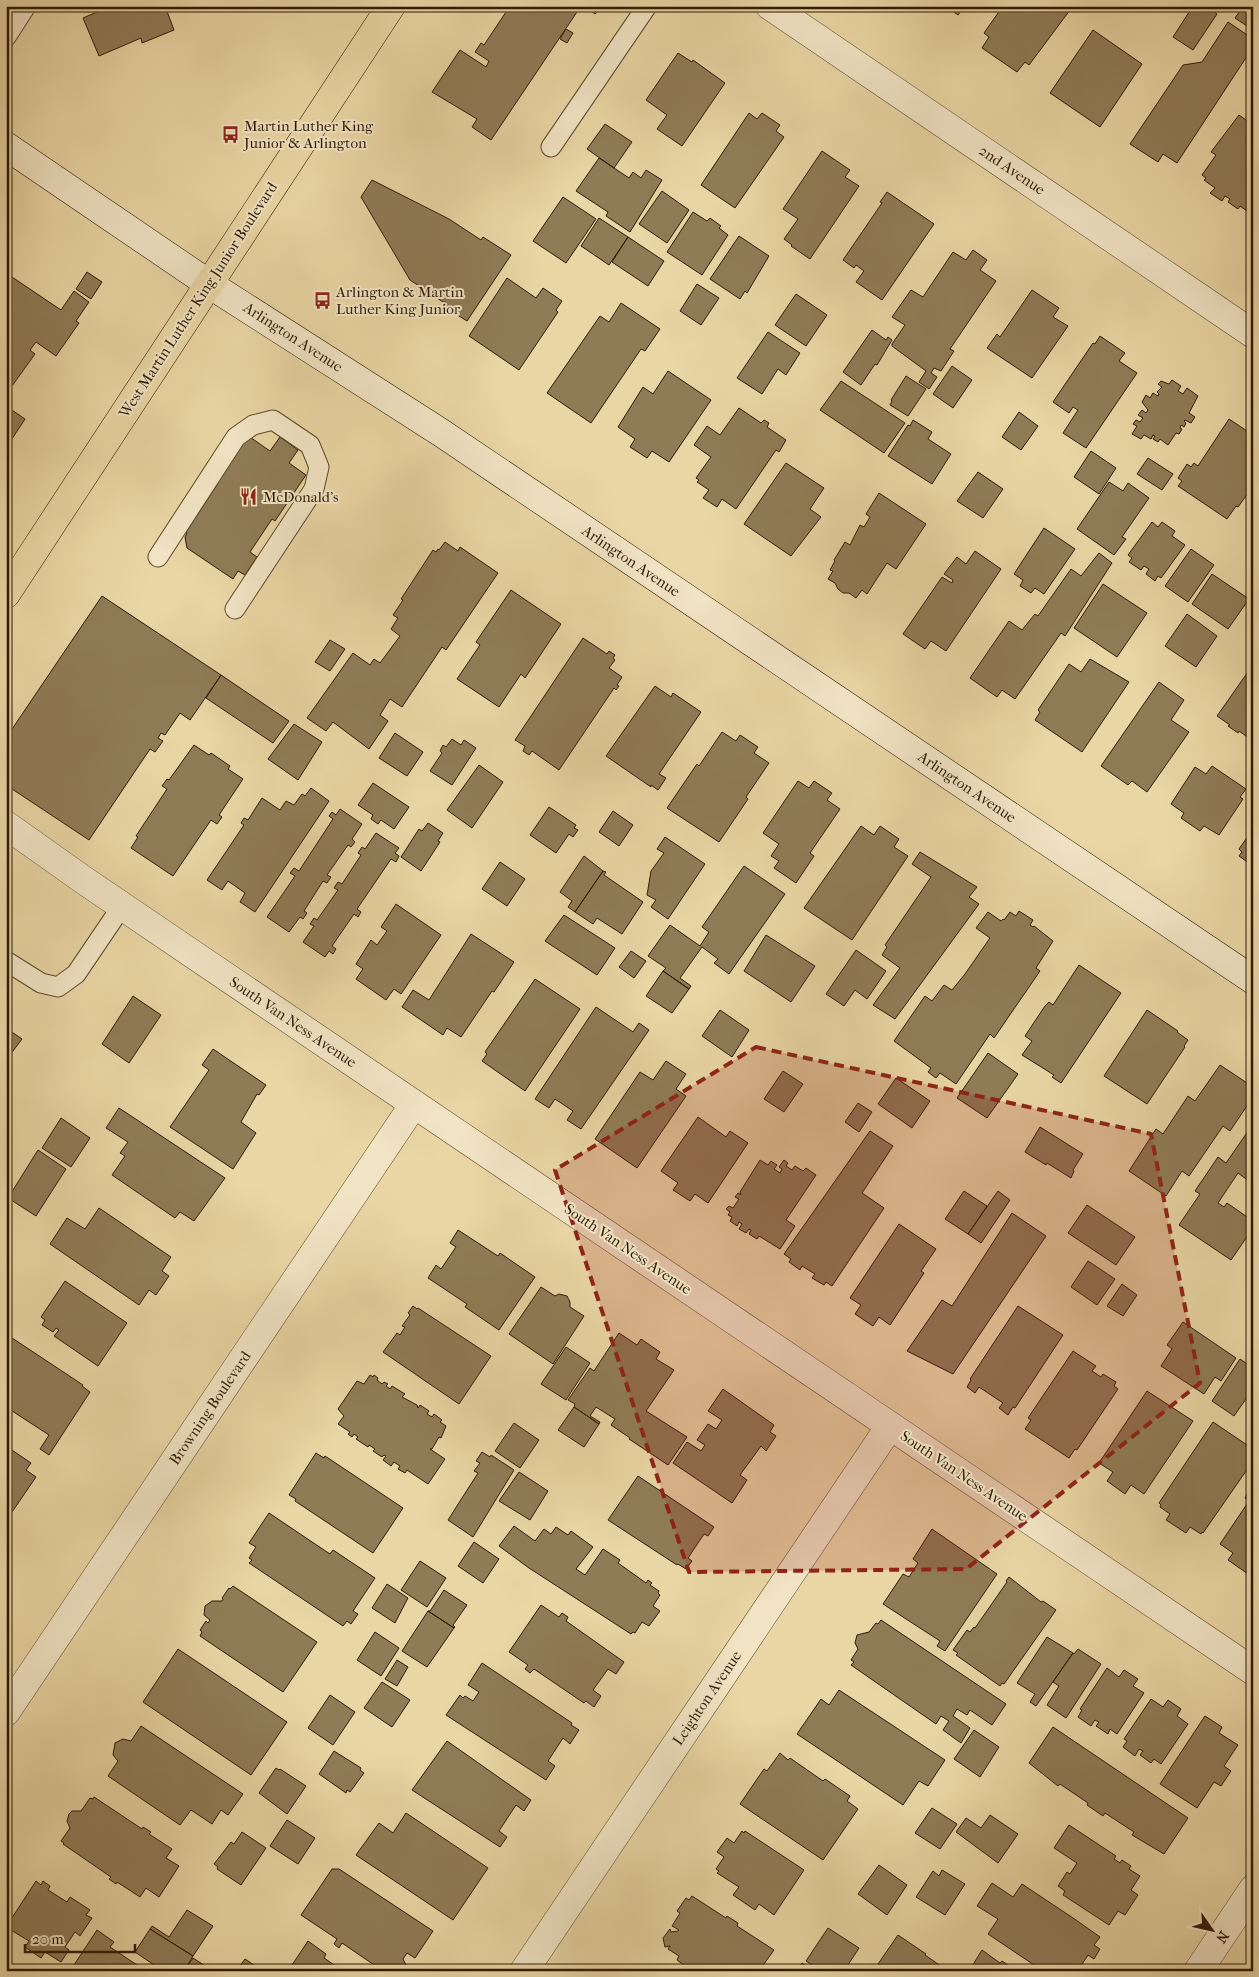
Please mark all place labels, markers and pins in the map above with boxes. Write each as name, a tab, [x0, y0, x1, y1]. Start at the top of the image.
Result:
place label: Martin Luther King Junior & Arlington	[243, 117, 374, 152]
bus stop icon: Martin Luther King Junior & Arlington	[220, 125, 240, 145]
place label: Arlington & Martin Luther King Junior	[335, 283, 464, 318]
bus stop icon: Arlington & Martin Luther King Junior	[312, 291, 332, 311]
restaurant icon: McDonald's	[239, 487, 259, 507]
place label: McDonald's	[263, 488, 339, 506]

